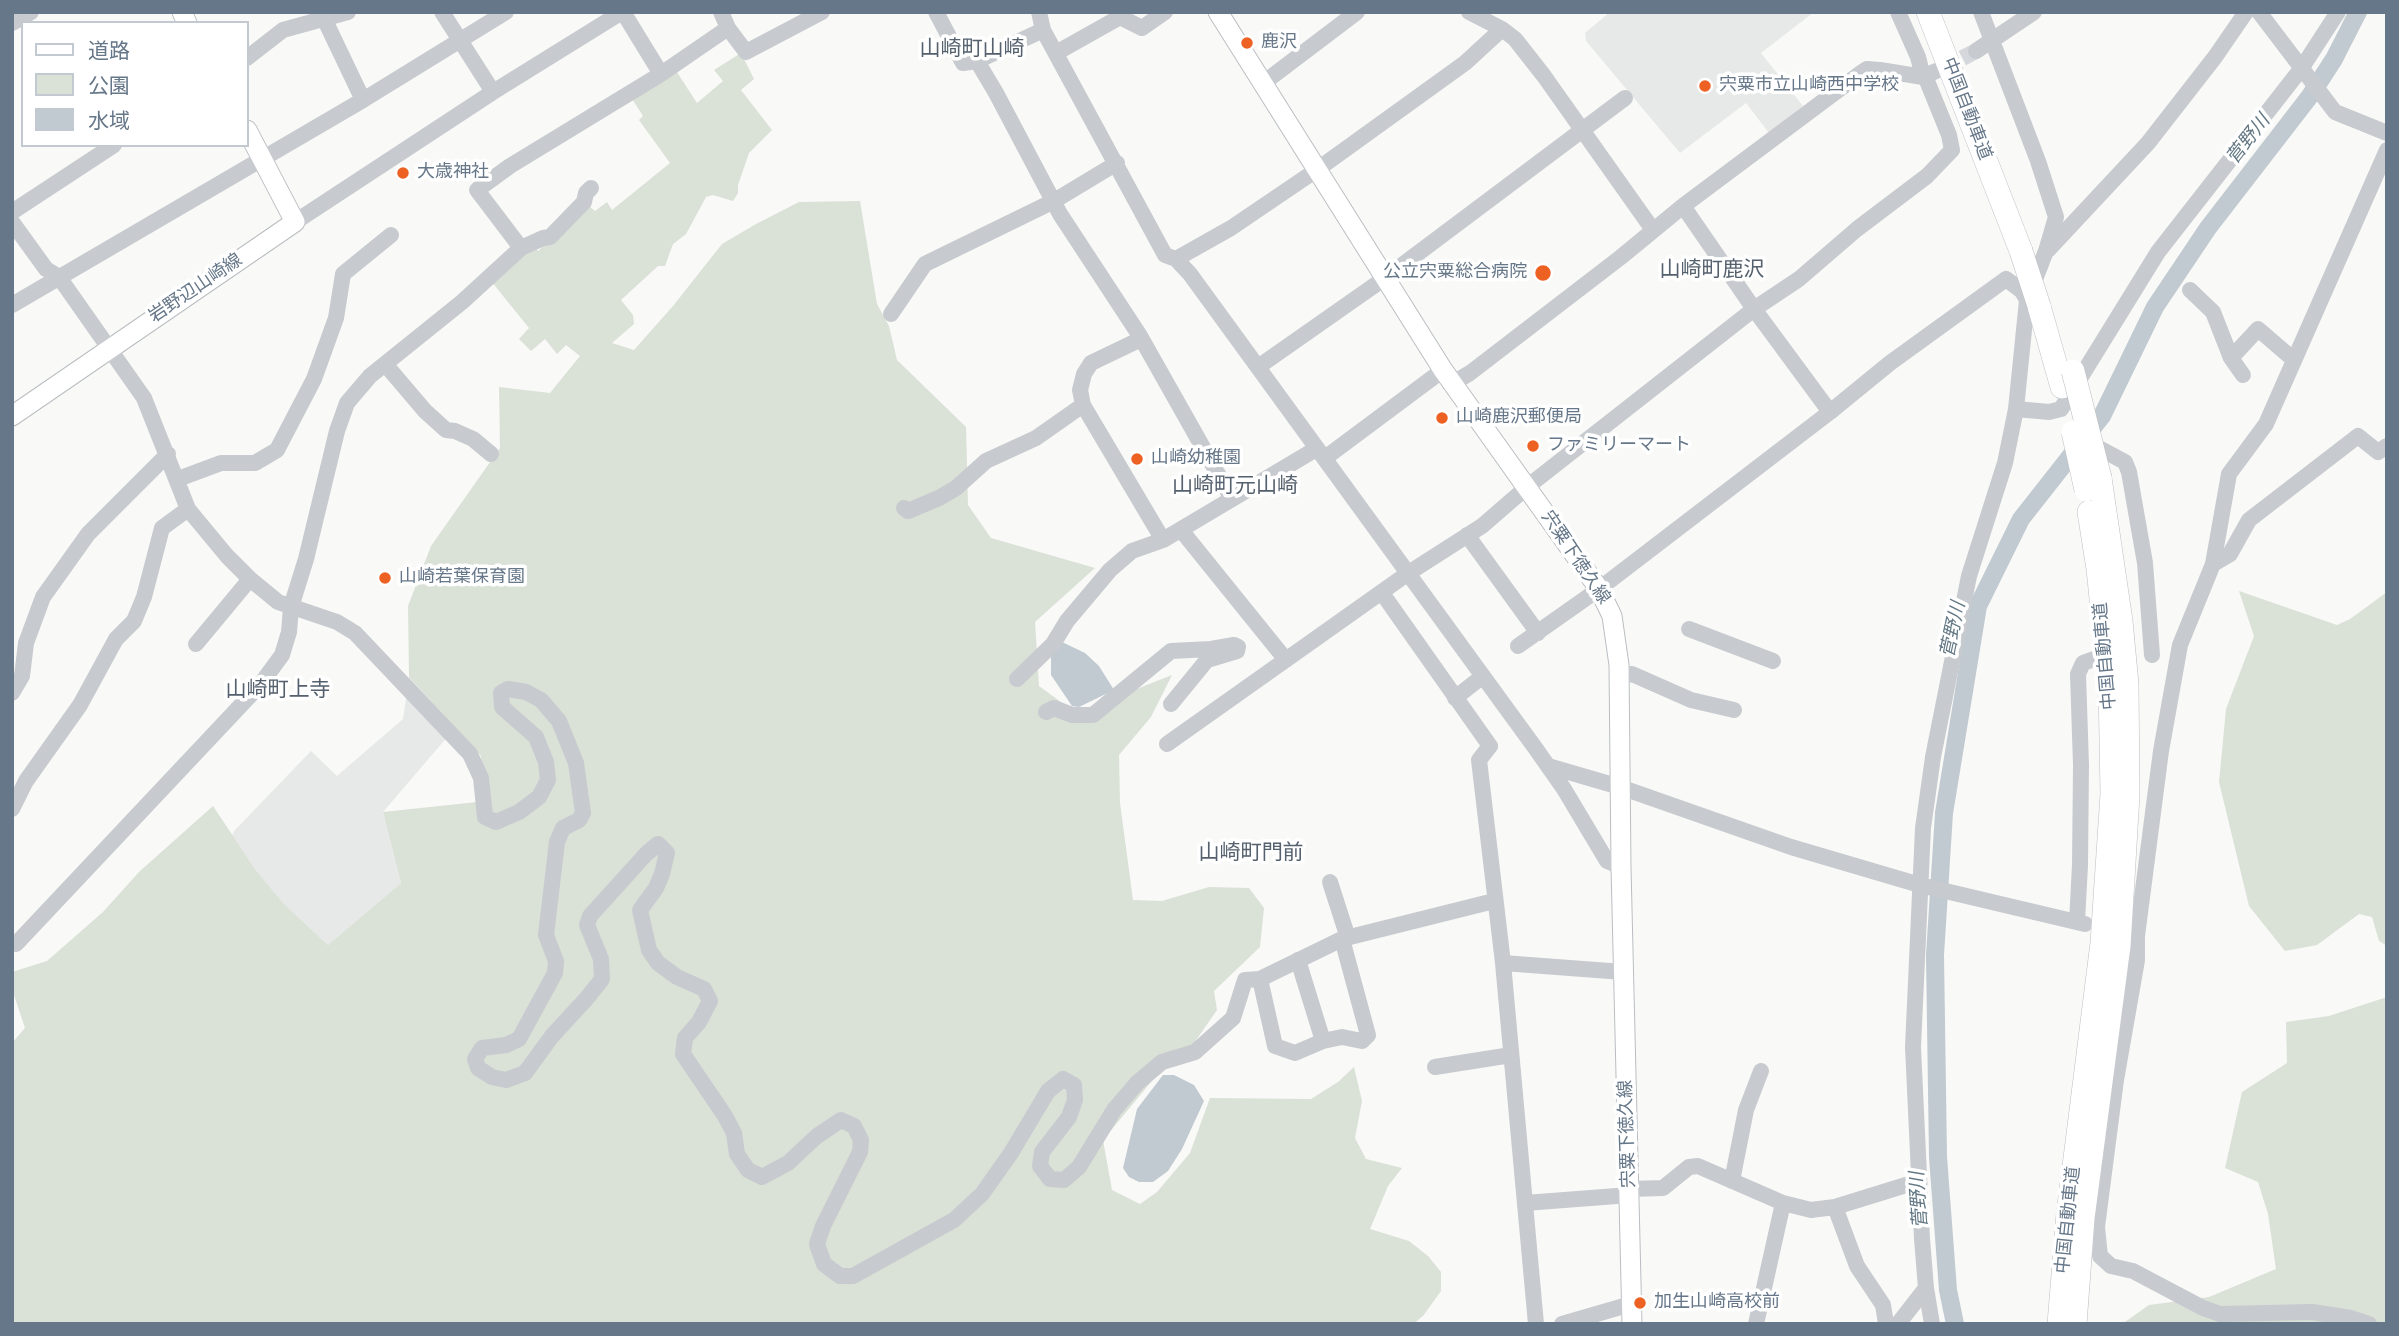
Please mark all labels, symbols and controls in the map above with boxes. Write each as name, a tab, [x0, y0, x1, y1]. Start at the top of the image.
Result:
legend	[21, 21, 248, 147]
place label: 鹿沢	[1261, 32, 1297, 54]
text: 道路	[88, 34, 130, 66]
marker: 鹿沢	[1239, 35, 1255, 51]
district label: 山崎町山崎	[920, 37, 1024, 63]
street label: 中国自動車道	[1937, 55, 1995, 163]
text: 公園	[88, 69, 130, 101]
place label: 宍粟市立山崎西中学校	[1719, 75, 1899, 97]
marker: 宍粟市立山崎西中学校	[1697, 78, 1713, 94]
text: 水域	[88, 104, 130, 136]
water label: 菅野川	[2222, 111, 2276, 169]
place label: 大歳神社	[417, 162, 489, 184]
marker: 大歳神社	[395, 165, 411, 181]
street label: 岩野辺山崎線	[145, 250, 247, 328]
district label: 山崎町鹿沢	[1660, 258, 1764, 284]
place label: 公立宍粟総合病院	[1383, 262, 1527, 284]
marker: 公立宍粟総合病院	[1533, 263, 1553, 283]
place label: 山崎鹿沢郵便局	[1456, 407, 1582, 429]
marker: 山崎鹿沢郵便局	[1434, 410, 1450, 426]
place label: ファミリーマート	[1547, 435, 1691, 457]
marker: ファミリーマート	[1525, 438, 1541, 454]
place label: 山崎幼稚園	[1151, 448, 1241, 470]
marker: 山崎幼稚園	[1129, 451, 1145, 467]
district label: 山崎町元山崎	[1172, 474, 1298, 500]
street label: 宍粟下徳久線	[1536, 507, 1614, 609]
place label: 山崎若葉保育園	[399, 567, 525, 589]
marker: 山崎若葉保育園	[377, 570, 393, 586]
water label: 菅野川	[1937, 600, 1971, 660]
street label: 中国自動車道	[2091, 601, 2121, 711]
district label: 山崎町上寺	[226, 678, 330, 704]
district label: 山崎町門前	[1199, 841, 1303, 867]
street label: 宍粟下徳久線	[1615, 1080, 1641, 1188]
street label: 中国自動車道	[2053, 1165, 2085, 1275]
water label: 菅野川	[1907, 1171, 1933, 1229]
place label: 加生山崎高校前	[1654, 1292, 1780, 1314]
marker: 加生山崎高校前	[1632, 1295, 1648, 1311]

